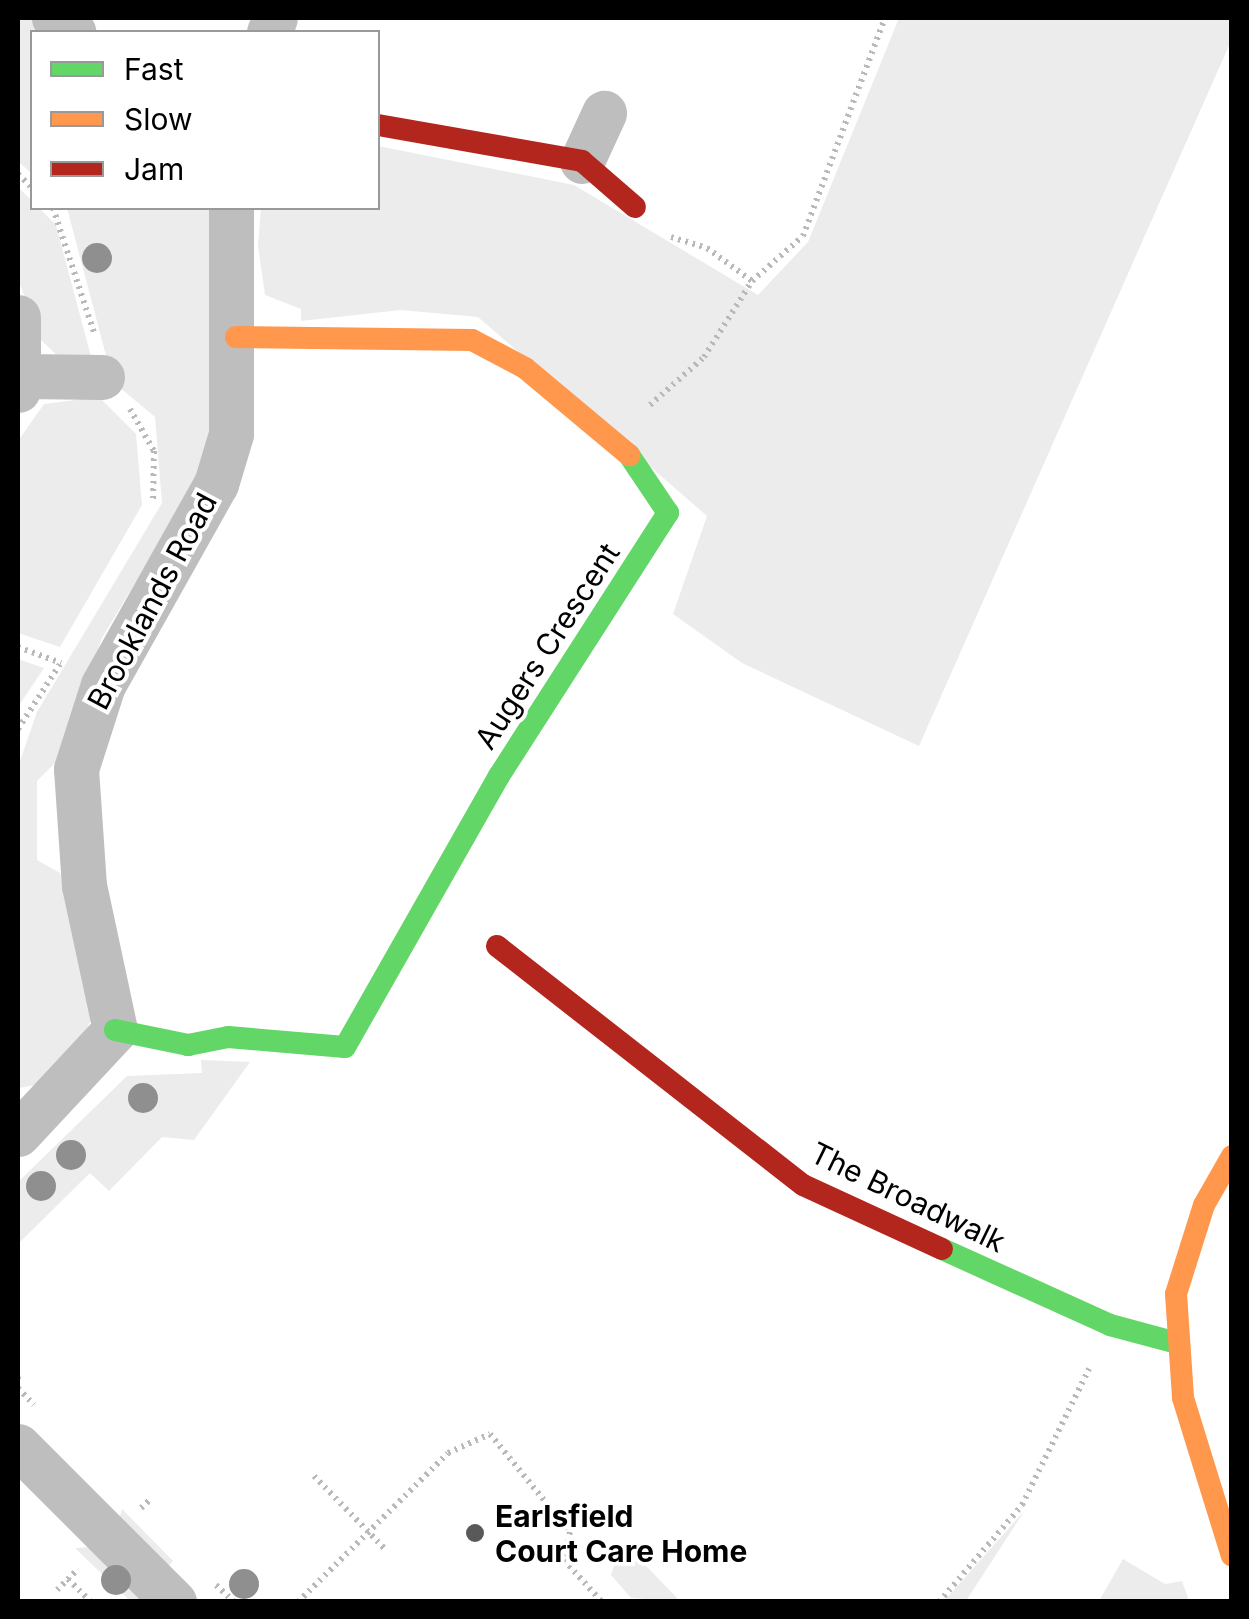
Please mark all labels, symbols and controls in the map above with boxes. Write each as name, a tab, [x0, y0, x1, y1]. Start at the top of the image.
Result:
legend	[30, 30, 380, 210]
text: Fast	[124, 51, 183, 87]
text: Slow	[124, 101, 193, 137]
text: Jam	[124, 151, 184, 187]
street label: Brooklands Road	[80, 487, 224, 715]
street label: Augers Crescent	[467, 536, 627, 756]
street label: The Broadwalk	[805, 1134, 1011, 1260]
place label: Earlsfield Court Care Home	[495, 1498, 747, 1568]
marker: Earlsfield Court Care Home	[464, 1522, 486, 1544]

